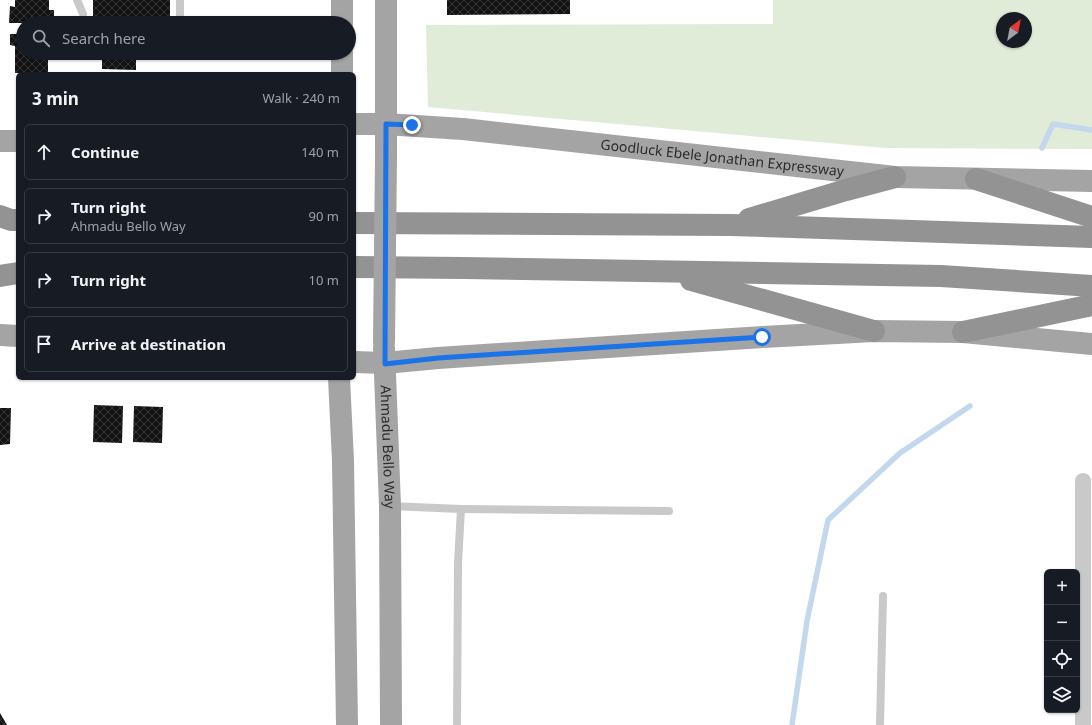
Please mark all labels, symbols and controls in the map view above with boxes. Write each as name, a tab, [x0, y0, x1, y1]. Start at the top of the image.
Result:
north arrow	[996, 12, 1032, 48]
search box	[16, 16, 356, 60]
icon: search	[30, 27, 52, 49]
text: Search here	[62, 28, 145, 48]
text: 3 min	[32, 87, 79, 110]
text: Walk · 240 m	[262, 89, 340, 107]
route end	[403, 116, 421, 134]
street label: Goodluck Ebele Jonathan Expressway	[600, 134, 846, 180]
icon: ahead	[33, 141, 55, 163]
text: Continue	[71, 142, 139, 162]
text: 140 m	[301, 143, 339, 161]
text: Turn right	[71, 197, 146, 217]
icon: right	[33, 205, 55, 227]
text: 90 m	[309, 207, 339, 225]
text: Ahmadu Bello Way	[71, 217, 186, 235]
icon: right	[33, 269, 55, 291]
text: Turn right	[71, 270, 146, 290]
text: 10 m	[309, 271, 339, 289]
route start	[753, 328, 771, 346]
icon: arrive	[33, 333, 55, 355]
text: Arrive at destination	[71, 334, 226, 354]
street label: Ahmadu Bello Way	[376, 385, 400, 510]
map controls	[1044, 569, 1080, 713]
button: +	[1044, 569, 1080, 605]
button: −	[1044, 605, 1080, 641]
button: locate	[1044, 641, 1080, 677]
button: layers	[1044, 677, 1080, 713]

